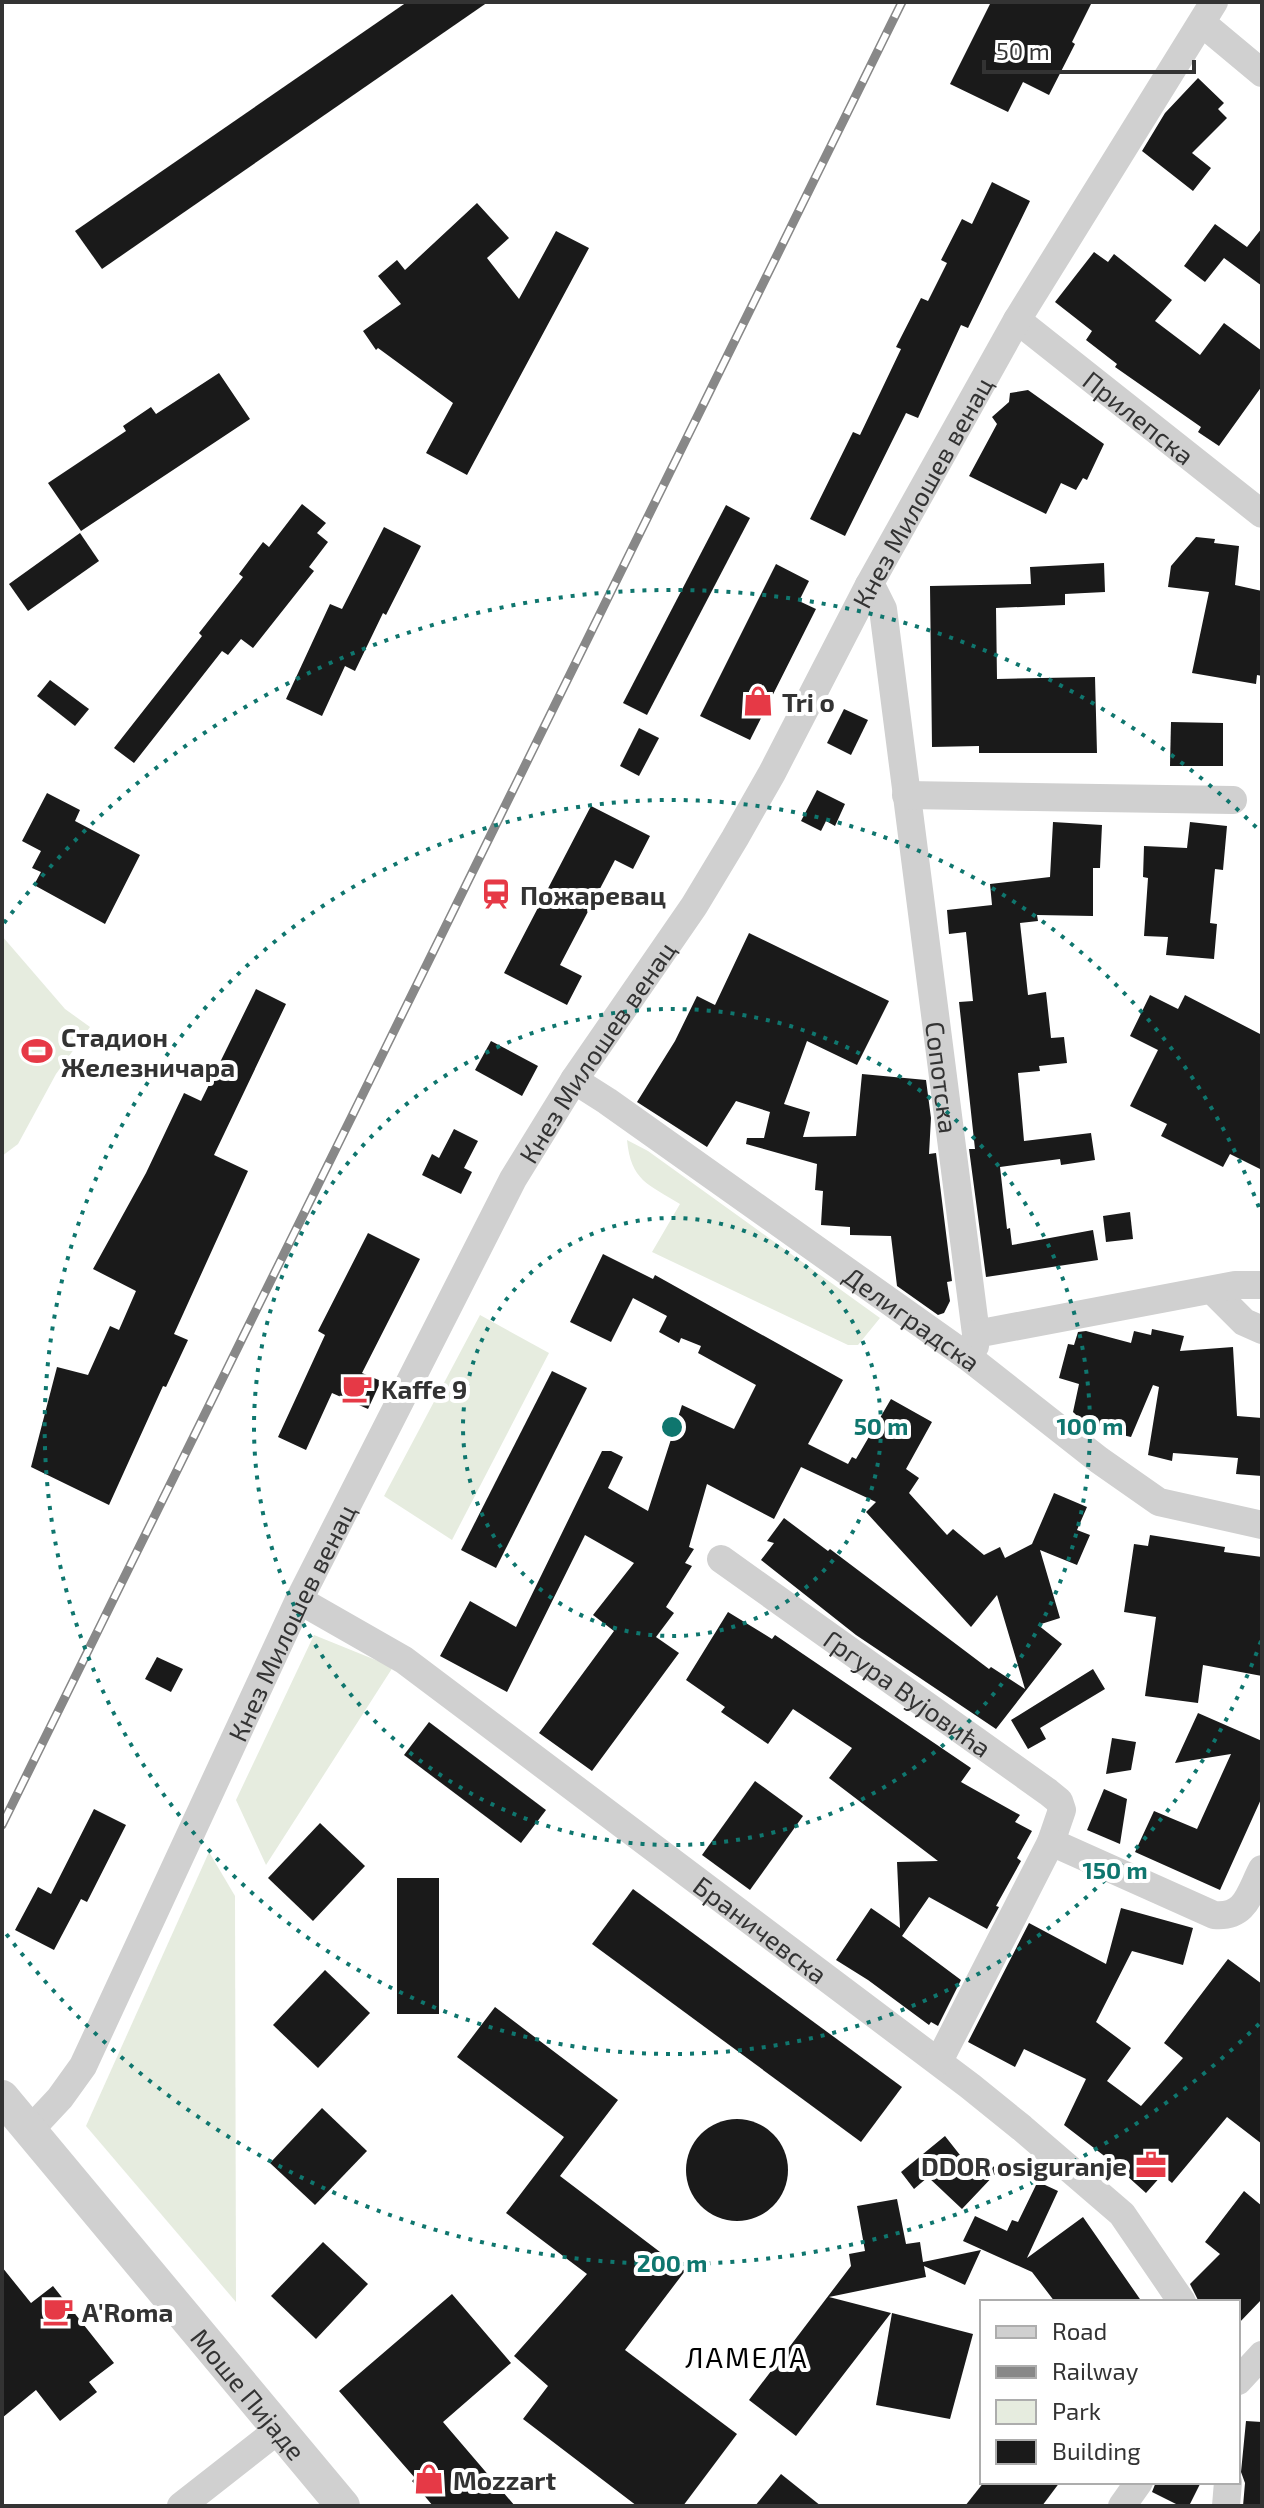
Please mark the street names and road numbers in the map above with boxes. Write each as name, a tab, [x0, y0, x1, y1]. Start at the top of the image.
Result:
street label: Прилепска	[1078, 364, 1201, 470]
street label: Кнез Милошев венац	[845, 371, 998, 613]
street label: Кнез Милошев венац	[512, 935, 681, 1168]
street label: Сопотска	[921, 1019, 966, 1135]
street label: Делиградска	[839, 1259, 987, 1377]
street label: Кнез Милошев венац	[220, 1498, 361, 1746]
street label: Гргура Вујовића	[819, 1622, 998, 1762]
street label: Браничевска	[688, 1869, 834, 1989]
street label: Моше Пијаде	[186, 2322, 313, 2465]

